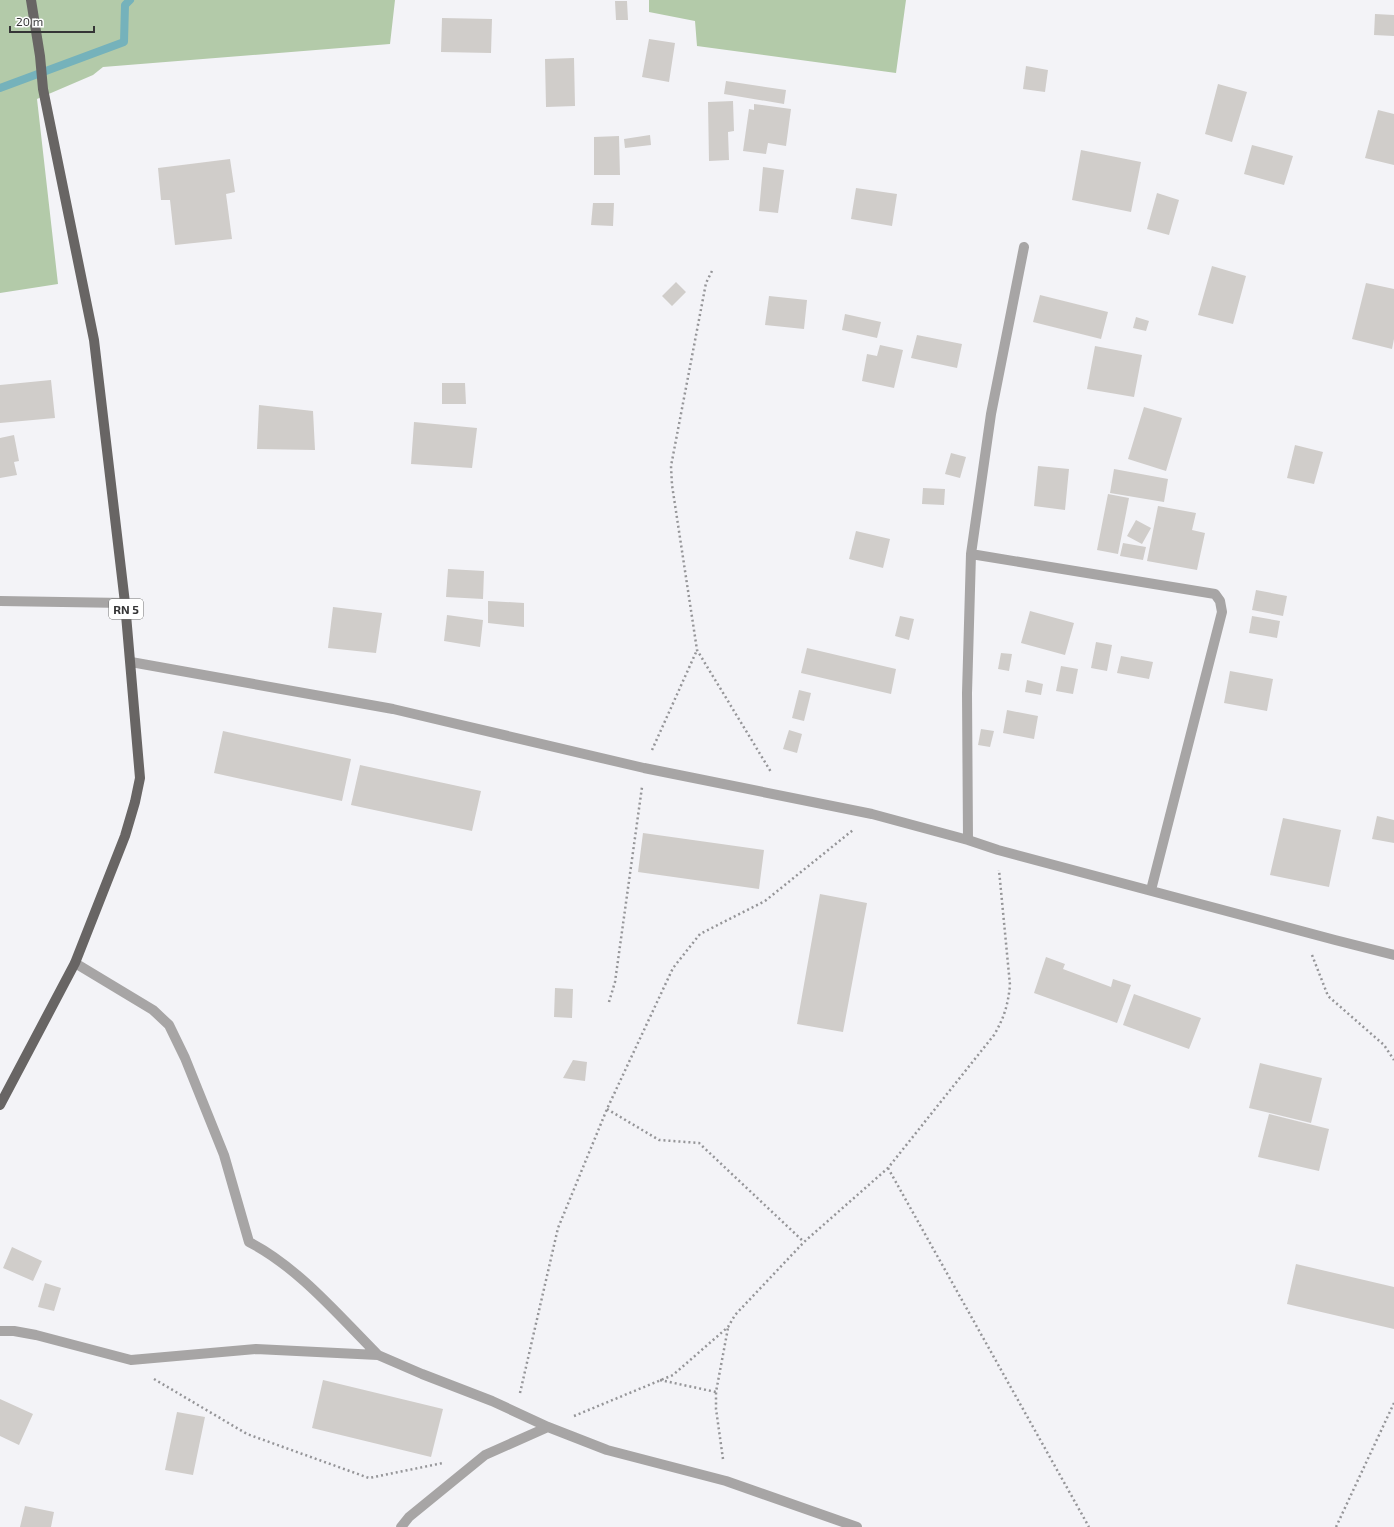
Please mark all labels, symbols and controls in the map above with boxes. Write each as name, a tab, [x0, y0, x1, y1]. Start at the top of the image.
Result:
scale bar	[10, 8, 94, 34]
text: 20 m	[16, 14, 43, 28]
road number: RN 5	[109, 599, 143, 619]

